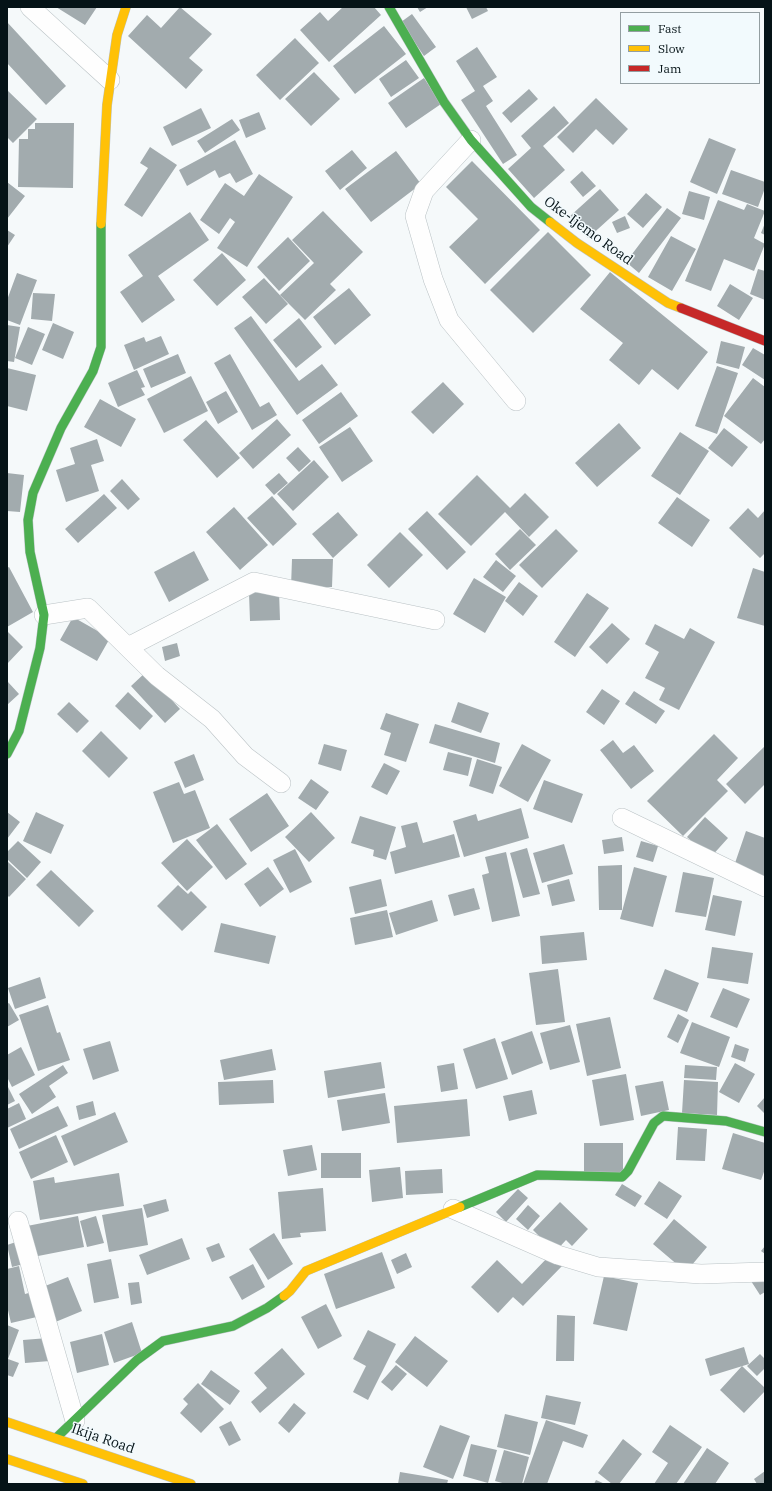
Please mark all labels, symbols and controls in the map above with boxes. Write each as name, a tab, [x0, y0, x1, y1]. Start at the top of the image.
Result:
legend	[620, 12, 760, 84]
text: Fast	[658, 21, 682, 36]
text: Slow	[658, 41, 685, 56]
text: Jam	[658, 61, 681, 76]
street label: Oke-Ijemo Road	[540, 193, 636, 269]
street label: Ikija Road	[69, 1420, 137, 1458]

